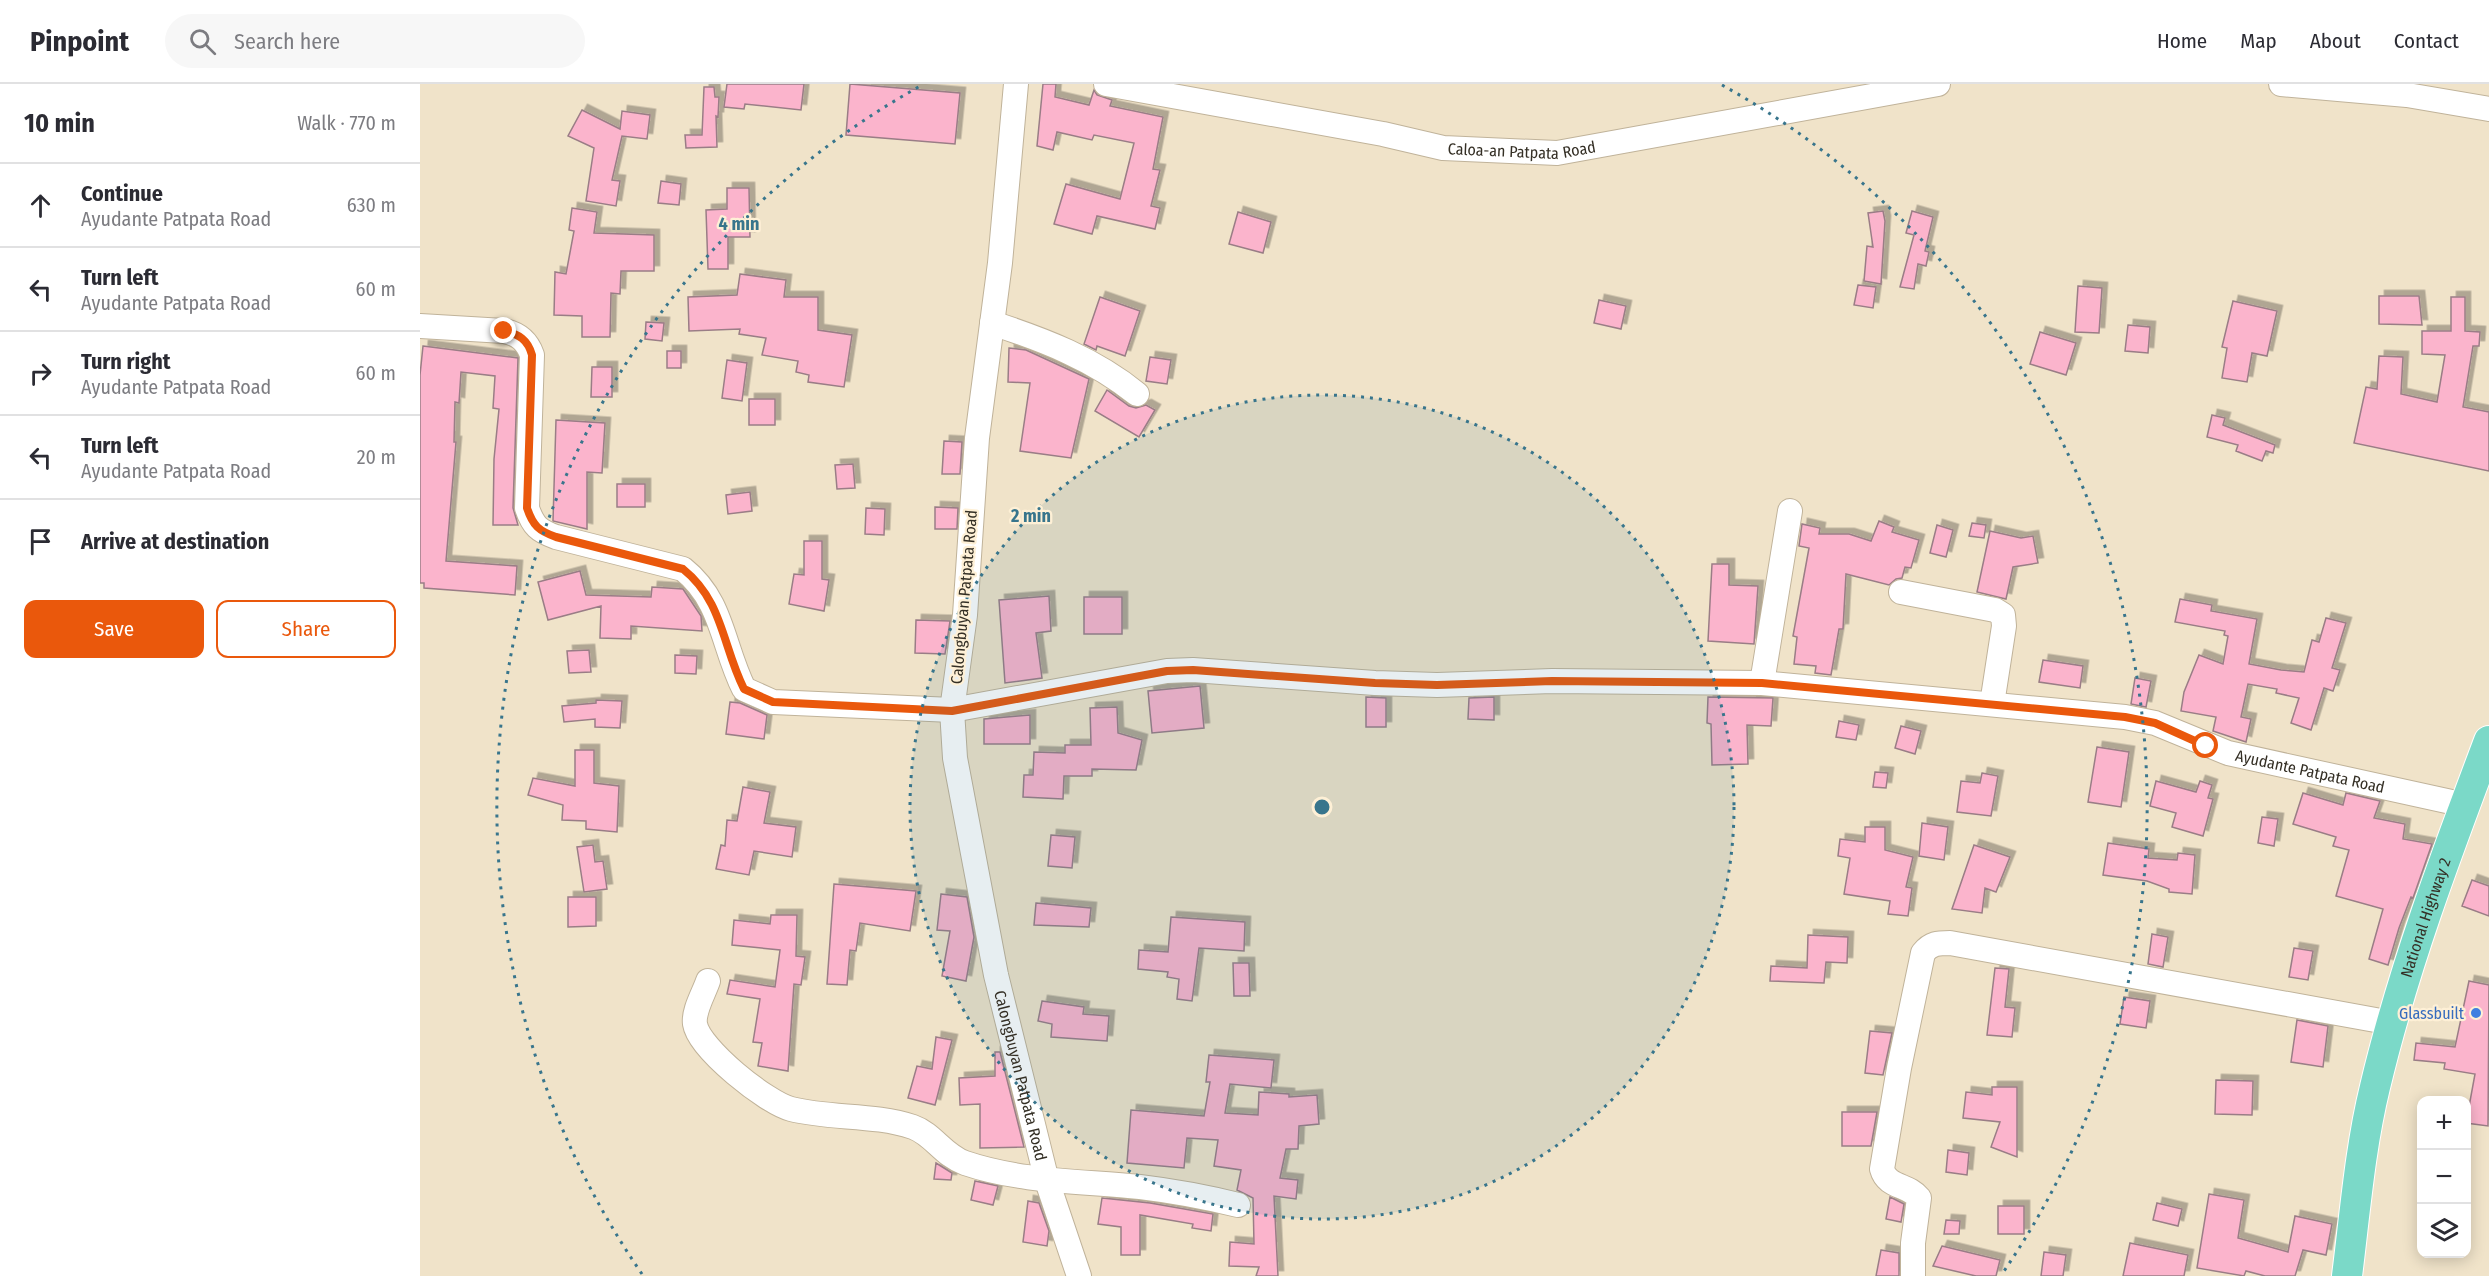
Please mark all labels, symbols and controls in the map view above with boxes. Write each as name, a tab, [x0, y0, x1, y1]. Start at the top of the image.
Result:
search box	[165, 14, 585, 68]
text: Pinpoint	[30, 25, 129, 58]
icon: search	[186, 25, 219, 58]
text: Search here	[234, 28, 340, 55]
text: Home	[2157, 28, 2207, 54]
text: Map	[2240, 28, 2277, 54]
text: About	[2310, 28, 2361, 54]
text: Contact	[2394, 28, 2459, 54]
text: 10 min	[24, 108, 95, 139]
text: Walk · 770 m	[297, 111, 396, 135]
street label: Caloa-an Patpata Road	[1447, 137, 1597, 163]
text: Continue	[81, 180, 163, 207]
icon: ahead	[24, 189, 57, 222]
text: 630 m	[347, 193, 396, 217]
text: Ayudante Patpata Road	[81, 207, 271, 231]
text: 4 min	[719, 213, 759, 235]
text: Turn left	[81, 264, 159, 291]
icon: left	[24, 273, 57, 306]
text: 60 m	[356, 277, 396, 301]
text: Ayudante Patpata Road	[81, 291, 271, 315]
route end	[490, 317, 516, 343]
text: Turn right	[81, 348, 170, 375]
icon: right	[24, 357, 57, 390]
text: 60 m	[356, 361, 396, 385]
text: Ayudante Patpata Road	[81, 375, 271, 399]
text: Turn left	[81, 432, 159, 459]
icon: left	[24, 441, 57, 474]
text: 20 m	[357, 445, 396, 469]
text: Ayudante Patpata Road	[81, 459, 271, 483]
text: 2 min	[1010, 505, 1051, 527]
street label: Calongbuyan Patpata Road	[947, 509, 981, 685]
icon: arrive	[24, 525, 57, 558]
text: Arrive at destination	[81, 528, 269, 555]
button: Save	[24, 600, 204, 658]
button: Share	[216, 600, 396, 658]
route start	[2192, 732, 2218, 758]
street label: Ayudante Patpata Road	[2234, 745, 2387, 797]
centre of rings	[1312, 797, 1332, 817]
street label: National Highway 2	[2396, 855, 2454, 980]
street label: Calongbuyan Patpata Road	[991, 988, 1051, 1163]
place label: Glassbuilt	[2399, 1004, 2465, 1023]
marker: Glassbuilt	[2469, 1006, 2483, 1020]
map controls	[2417, 1096, 2471, 1258]
button: +	[2417, 1096, 2471, 1150]
button: −	[2417, 1150, 2471, 1204]
button: layers	[2417, 1204, 2471, 1258]

